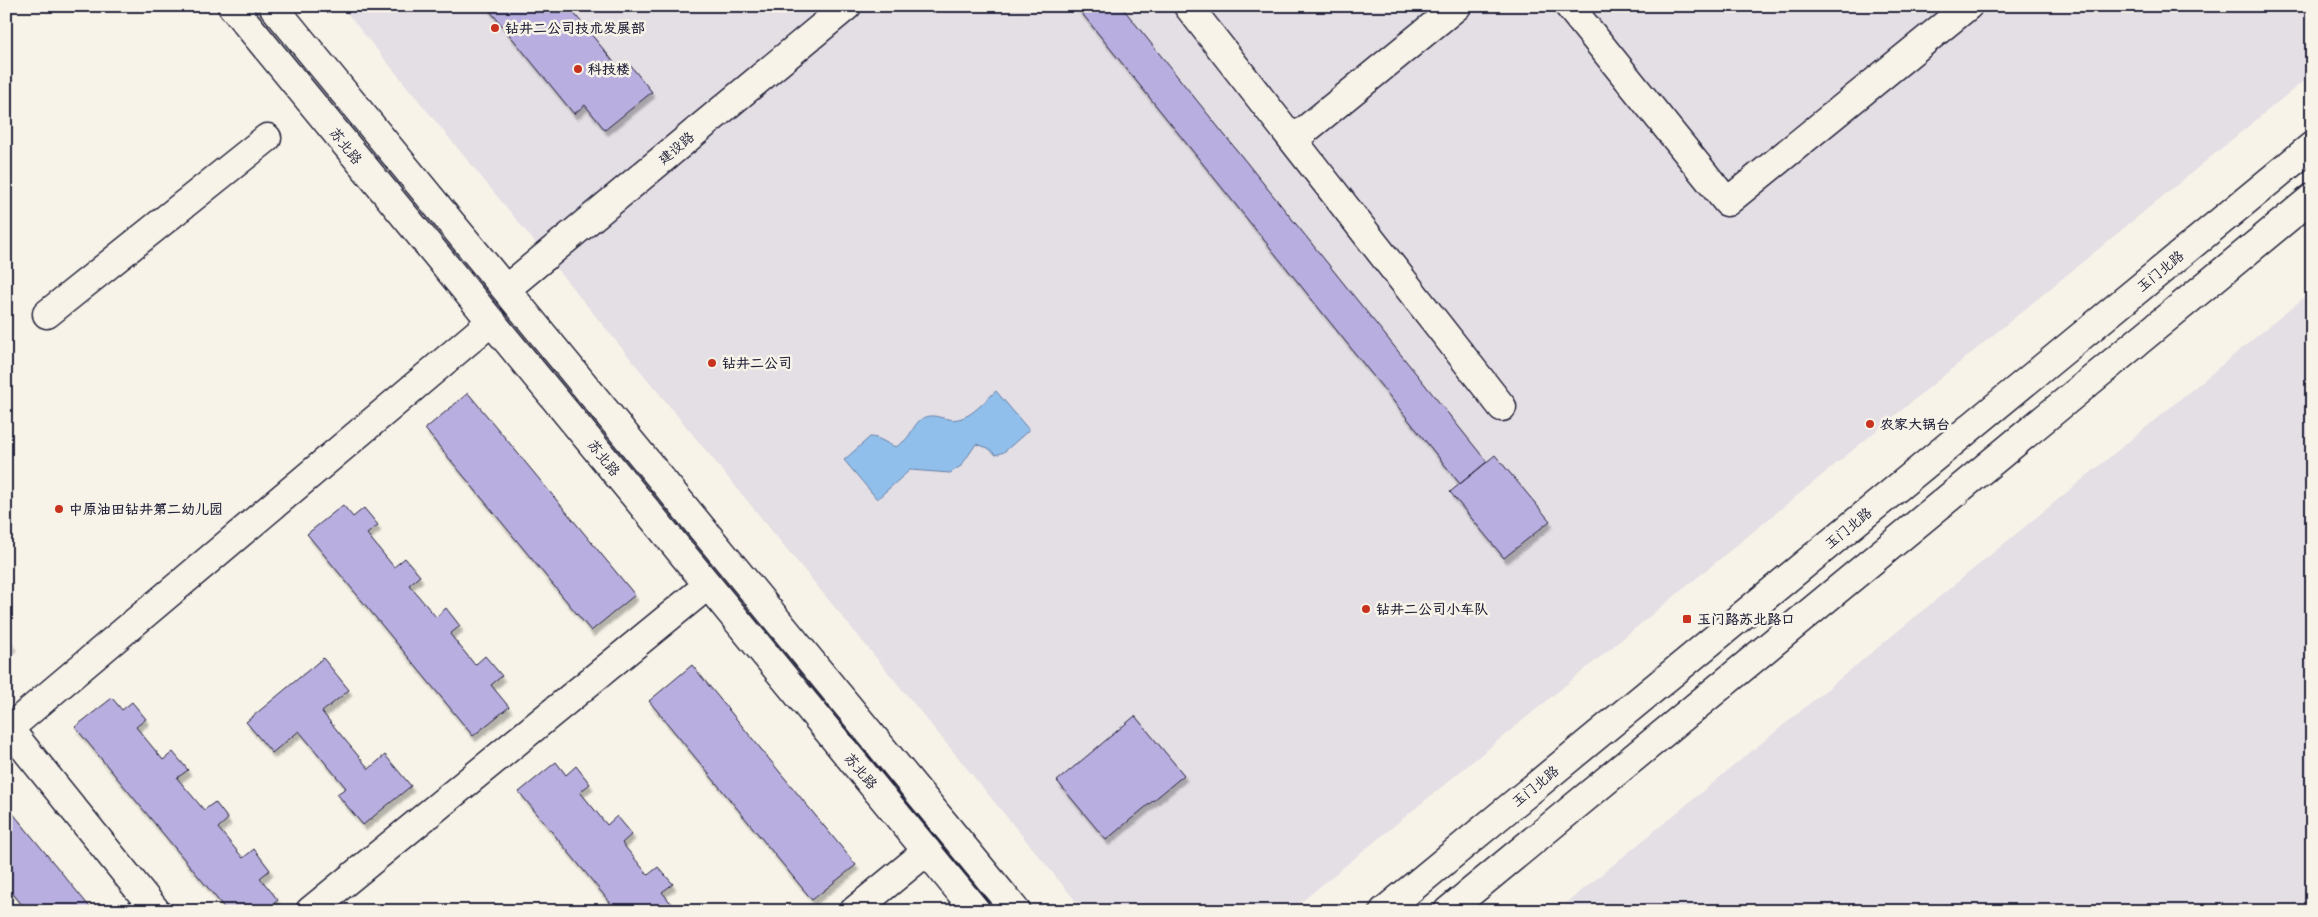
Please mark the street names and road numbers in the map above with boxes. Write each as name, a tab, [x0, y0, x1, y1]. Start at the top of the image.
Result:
street label: 苏北路	[326, 124, 366, 168]
street label: 建设路	[654, 128, 698, 168]
street label: 玉门北路	[2133, 246, 2187, 296]
street label: 苏北路	[584, 436, 624, 480]
street label: 玉门北路	[1821, 503, 1875, 553]
street label: 苏北路	[841, 749, 881, 793]
street label: 玉门北路	[1508, 761, 1562, 811]

